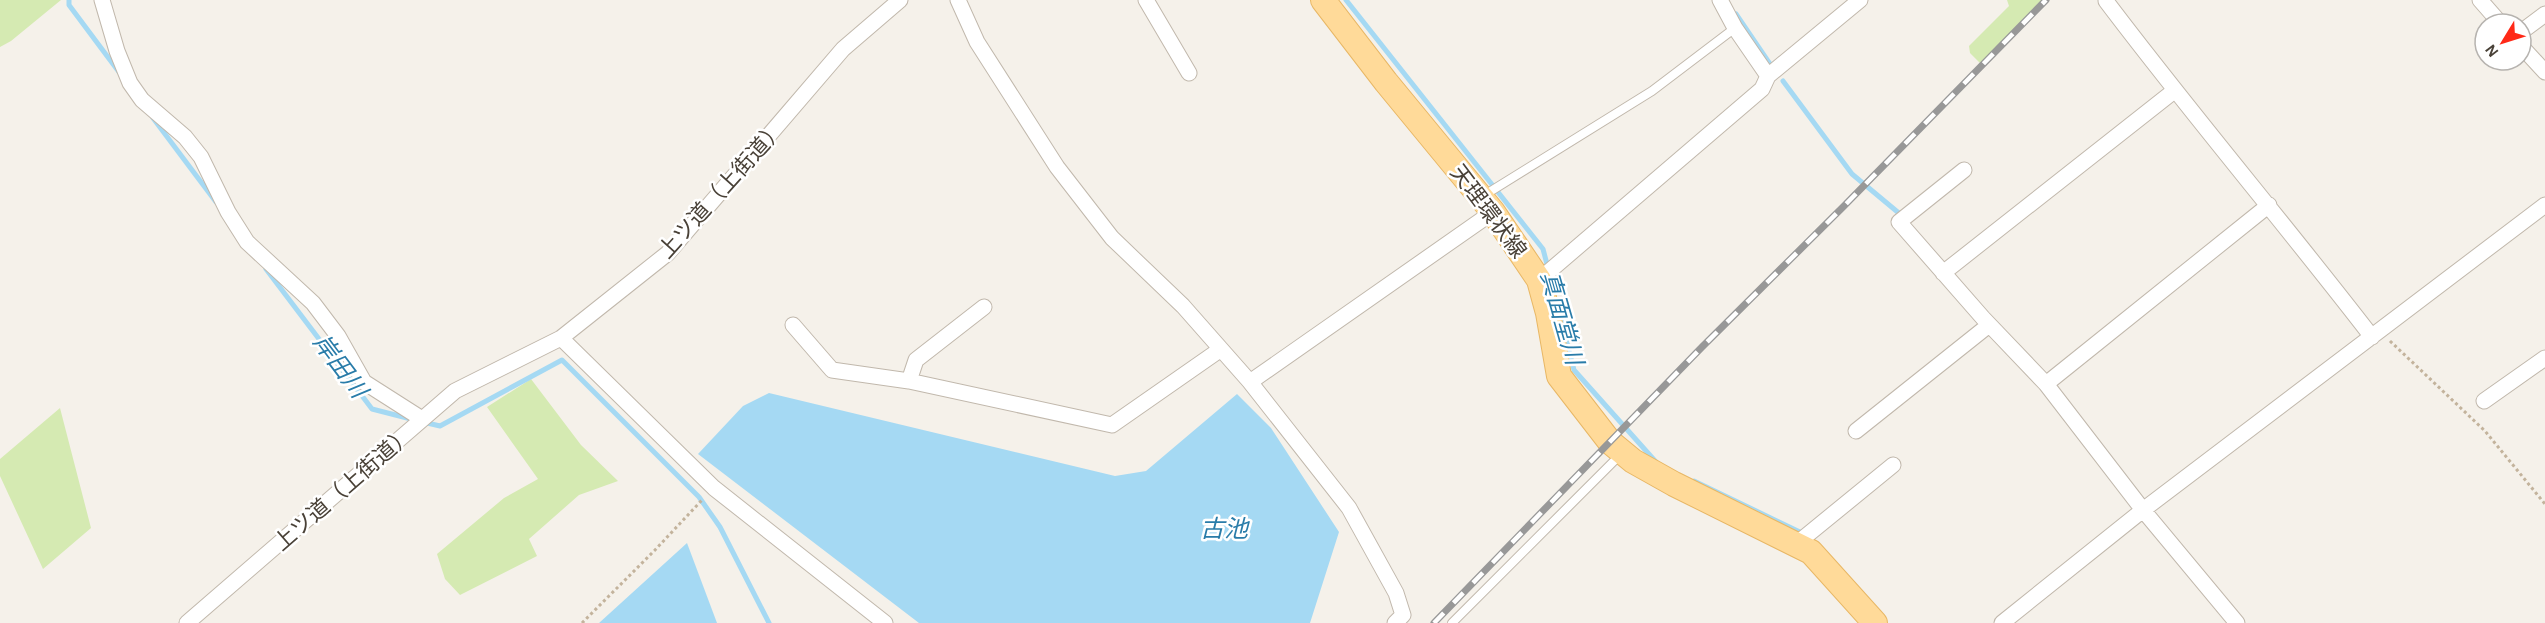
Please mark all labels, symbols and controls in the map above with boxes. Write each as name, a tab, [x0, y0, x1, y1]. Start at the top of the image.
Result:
north arrow	[2473, 12, 2533, 72]
text: N	[2482, 41, 2502, 60]
street label: 上ツ道（上街道）	[654, 116, 789, 262]
street label: 天理環状線	[1446, 160, 1531, 262]
water label: 真面堂川	[1536, 268, 1589, 371]
water label: 岸田川	[308, 329, 374, 405]
street label: 上ツ道（上街道）	[269, 422, 417, 555]
water label: 古池	[1200, 516, 1250, 542]

